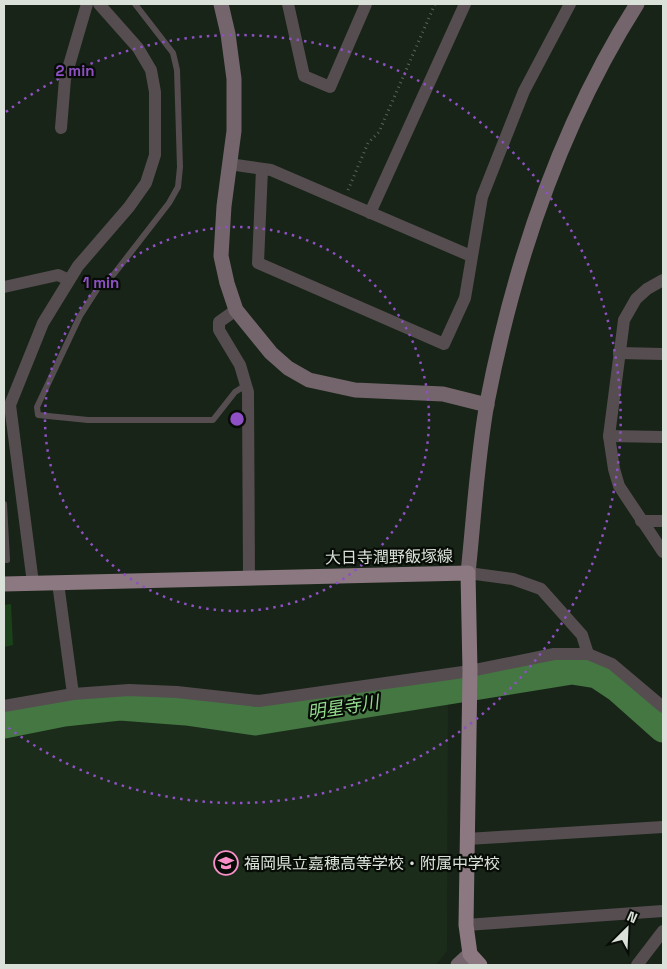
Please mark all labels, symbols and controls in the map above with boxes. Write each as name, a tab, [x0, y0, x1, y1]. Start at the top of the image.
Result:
text: 2 min	[56, 61, 94, 80]
text: 1 min	[83, 273, 119, 292]
centre of rings	[228, 410, 246, 428]
street label: 大日寺潤野飯塚線	[325, 545, 453, 569]
water label: 明星寺川	[306, 690, 382, 724]
school or university icon: 福岡県立嘉穂高等学校・附属中学校	[213, 850, 239, 876]
place label: 福岡県立嘉穂高等学校・附属中学校	[244, 853, 500, 874]
north arrow	[602, 904, 652, 954]
text: N	[624, 907, 640, 927]

